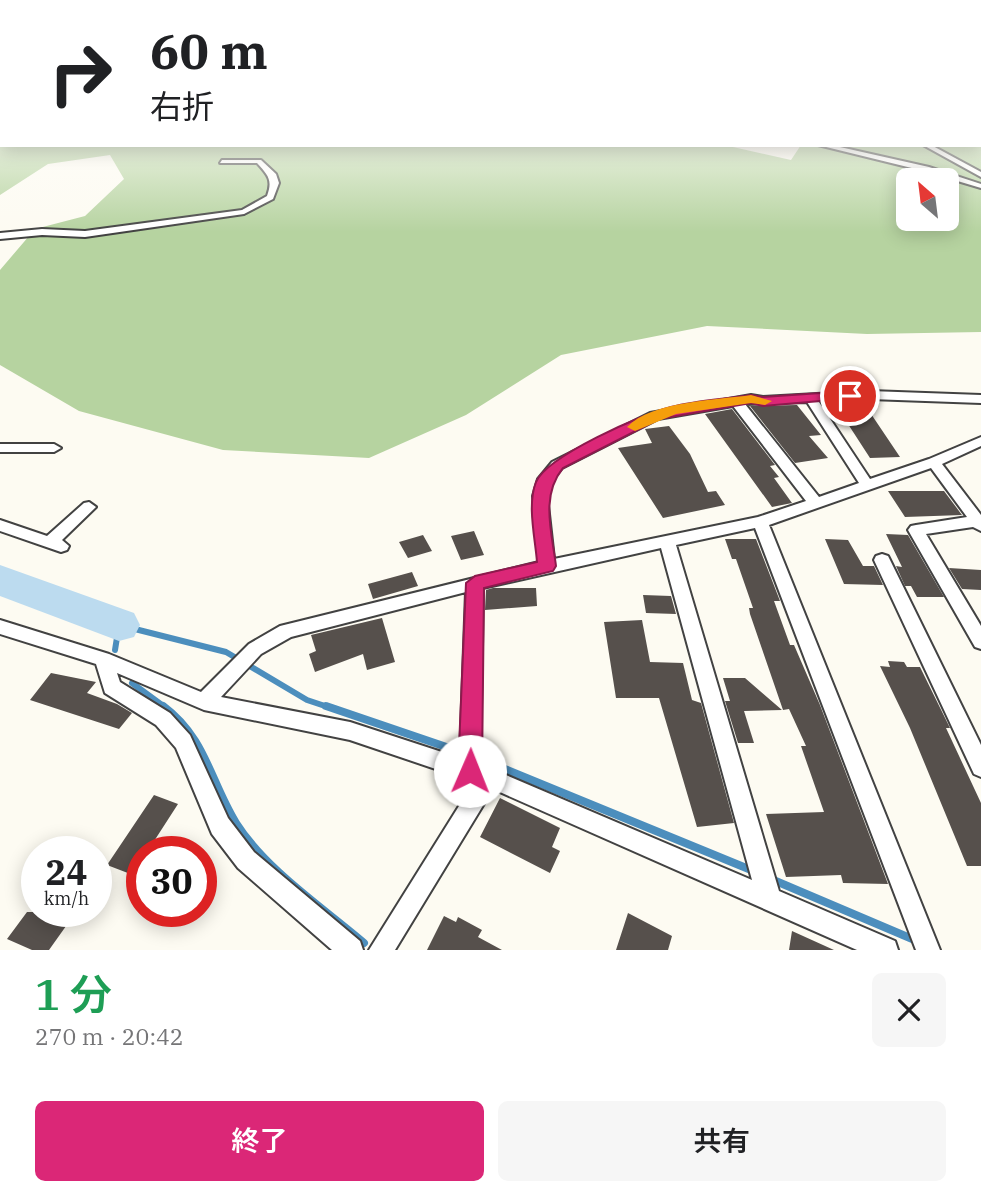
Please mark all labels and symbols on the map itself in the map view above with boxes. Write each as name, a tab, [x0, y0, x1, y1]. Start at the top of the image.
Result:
north arrow	[896, 168, 959, 231]
pin	[820, 366, 880, 426]
position arrow	[433, 734, 507, 808]
speed limit sign: 30	[126, 836, 217, 927]

